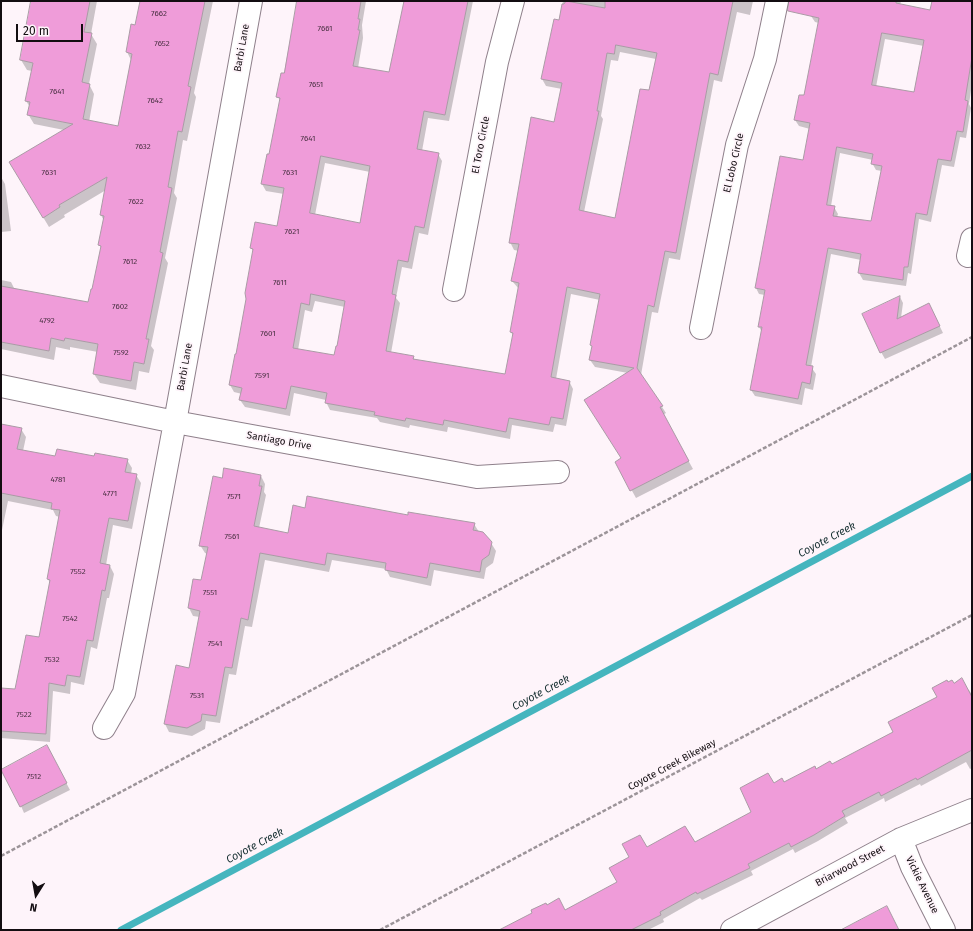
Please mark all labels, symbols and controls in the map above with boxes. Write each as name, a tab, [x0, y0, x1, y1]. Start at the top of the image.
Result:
house number: 7662	[151, 9, 167, 19]
scale bar	[18, 16, 85, 42]
street label: Barbi Lane	[232, 23, 252, 73]
text: 20 m	[23, 24, 49, 38]
house number: 7661	[318, 24, 332, 34]
house number: 7652	[154, 39, 170, 49]
house number: 7651	[309, 80, 323, 90]
house number: 7641	[50, 87, 64, 97]
house number: 7642	[147, 96, 163, 106]
street label: El Toro Circle	[470, 115, 492, 175]
street label: El Lobo Circle	[721, 132, 747, 194]
house number: 7641	[301, 134, 315, 144]
house number: 7632	[135, 142, 151, 152]
house number: 7631	[42, 168, 56, 178]
house number: 7631	[283, 168, 297, 178]
house number: 7622	[128, 197, 144, 207]
house number: 7621	[285, 227, 299, 237]
house number: 7612	[123, 257, 137, 267]
house number: 7611	[273, 278, 287, 288]
house number: 7602	[112, 302, 128, 312]
house number: 4792	[39, 316, 55, 326]
house number: 7601	[260, 329, 276, 339]
street label: Barbi Lane	[175, 342, 195, 392]
house number: 7592	[113, 348, 129, 358]
house number: 7591	[255, 371, 269, 381]
street label: Santiago Drive	[246, 429, 312, 453]
house number: 4781	[50, 475, 66, 485]
house number: 4771	[103, 489, 117, 499]
house number: 7571	[227, 492, 241, 502]
water label: Coyote Creek	[796, 519, 858, 561]
house number: 7561	[225, 532, 239, 542]
house number: 7552	[70, 567, 86, 577]
house number: 7551	[203, 588, 217, 598]
house number: 7542	[62, 614, 78, 624]
house number: 7541	[208, 639, 222, 649]
house number: 7532	[44, 655, 60, 665]
water label: Coyote Creek	[510, 672, 572, 714]
house number: 7531	[190, 691, 204, 701]
house number: 7522	[16, 710, 32, 720]
street label: Coyote Creek Bikeway	[626, 737, 718, 793]
house number: 7512	[27, 772, 41, 782]
water label: Coyote Creek	[224, 825, 286, 867]
street label: Briarwood Street	[813, 843, 887, 889]
street label: Vickie Avenue	[903, 854, 941, 916]
north arrow	[16, 875, 56, 915]
text: N	[29, 900, 38, 914]

